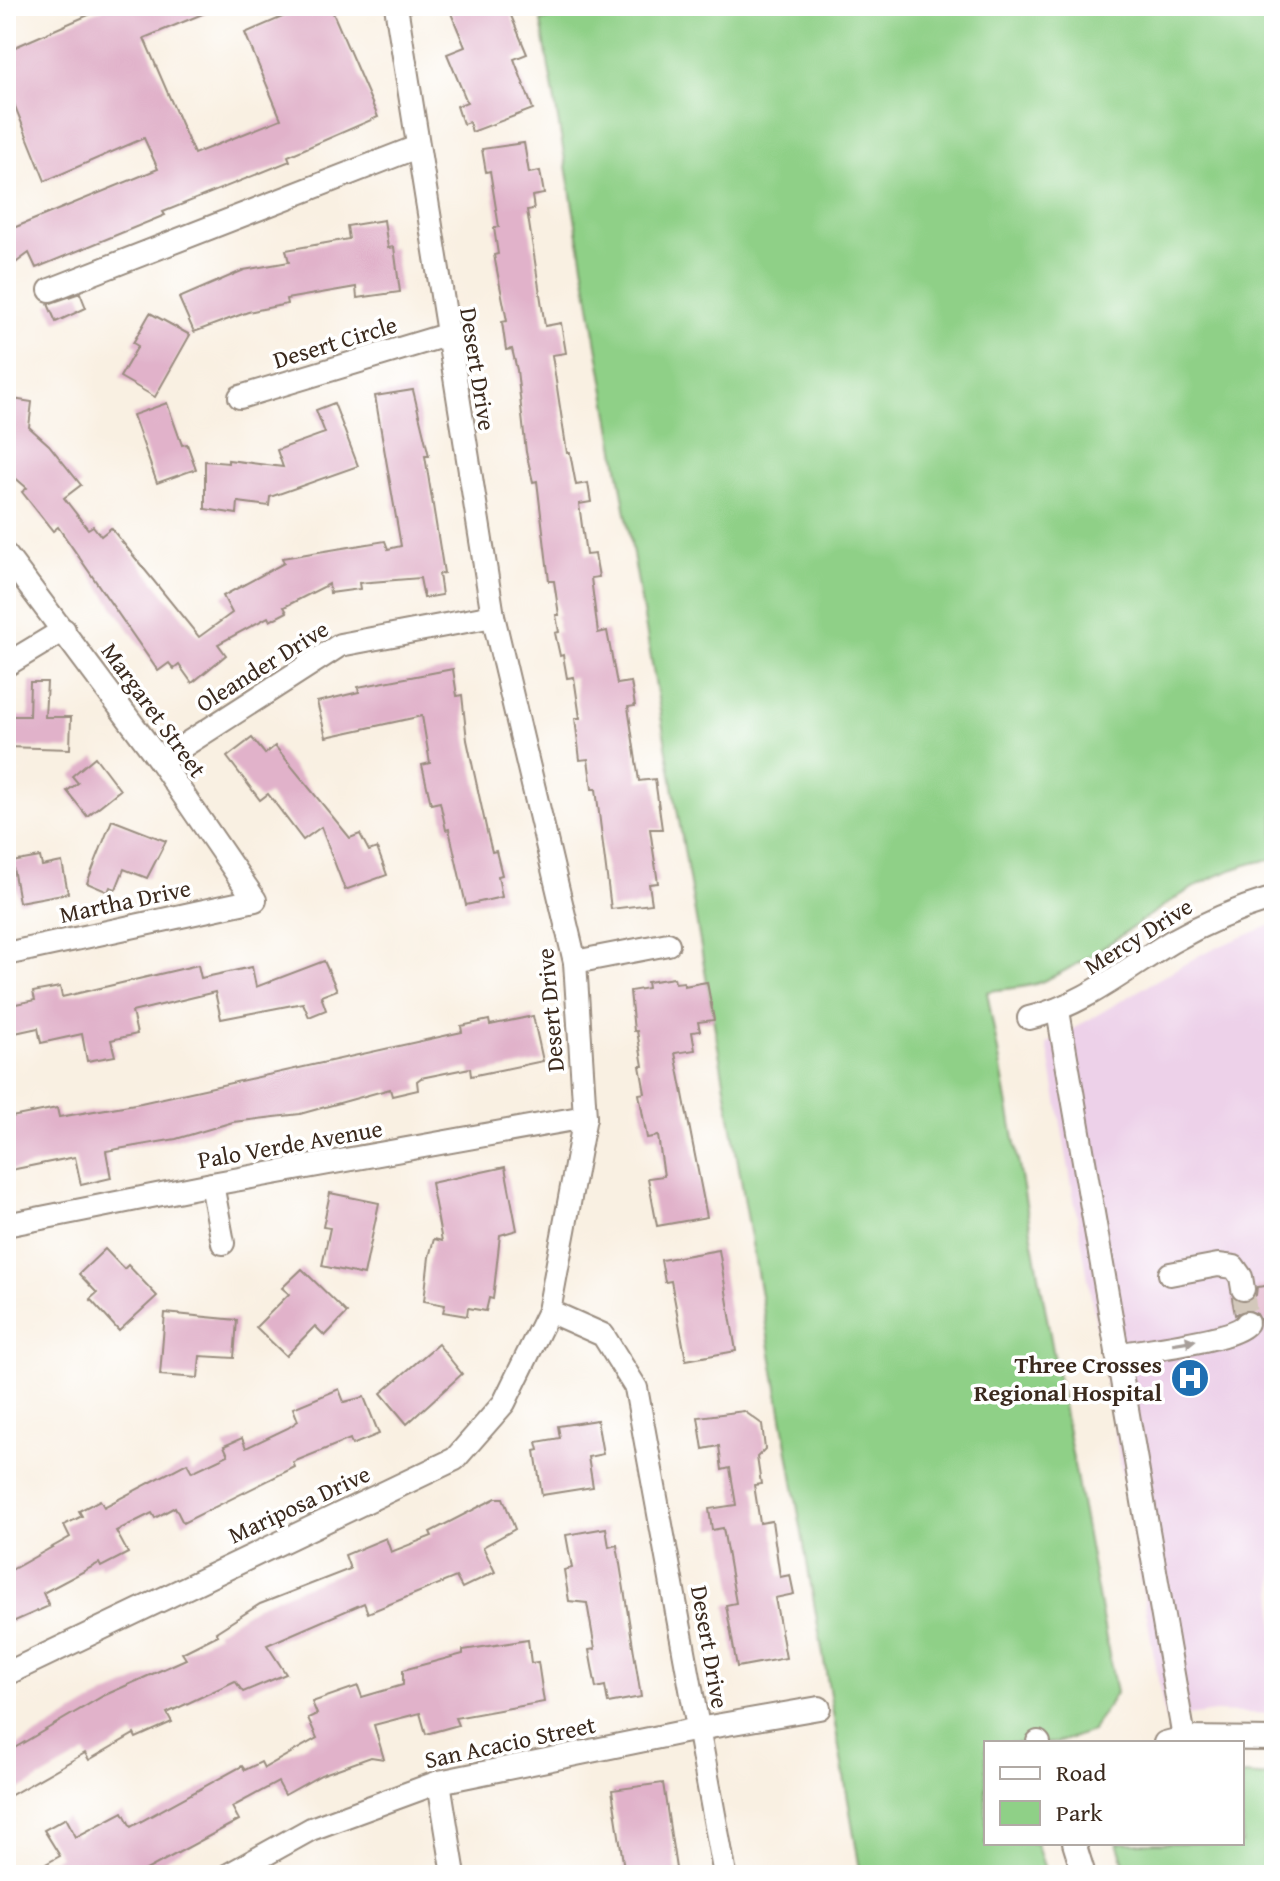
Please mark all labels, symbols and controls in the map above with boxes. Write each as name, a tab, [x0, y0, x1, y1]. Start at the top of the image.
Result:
street label: Desert Drive	[451, 305, 505, 433]
street label: Desert Circle	[269, 307, 401, 377]
street label: Oleander Drive	[189, 611, 335, 721]
street label: Margaret Street	[93, 635, 215, 785]
street label: Martha Drive	[56, 870, 194, 932]
street label: Mercy Drive	[1077, 889, 1199, 983]
street label: Desert Drive	[527, 947, 573, 1073]
street label: Palo Verde Avenue	[195, 1111, 385, 1177]
one-way arrow	[1172, 1335, 1197, 1348]
place label: Three Crosses Regional Hospital	[974, 1347, 1163, 1410]
hospital icon: Three Crosses Regional Hospital	[1169, 1357, 1211, 1399]
street label: Mariposa Drive	[222, 1456, 376, 1552]
street label: Desert Drive	[682, 1583, 738, 1711]
street label: San Acacio Street	[421, 1707, 599, 1777]
legend	[984, 1741, 1244, 1845]
text: Road	[1056, 1755, 1106, 1790]
text: Park	[1056, 1795, 1103, 1830]

